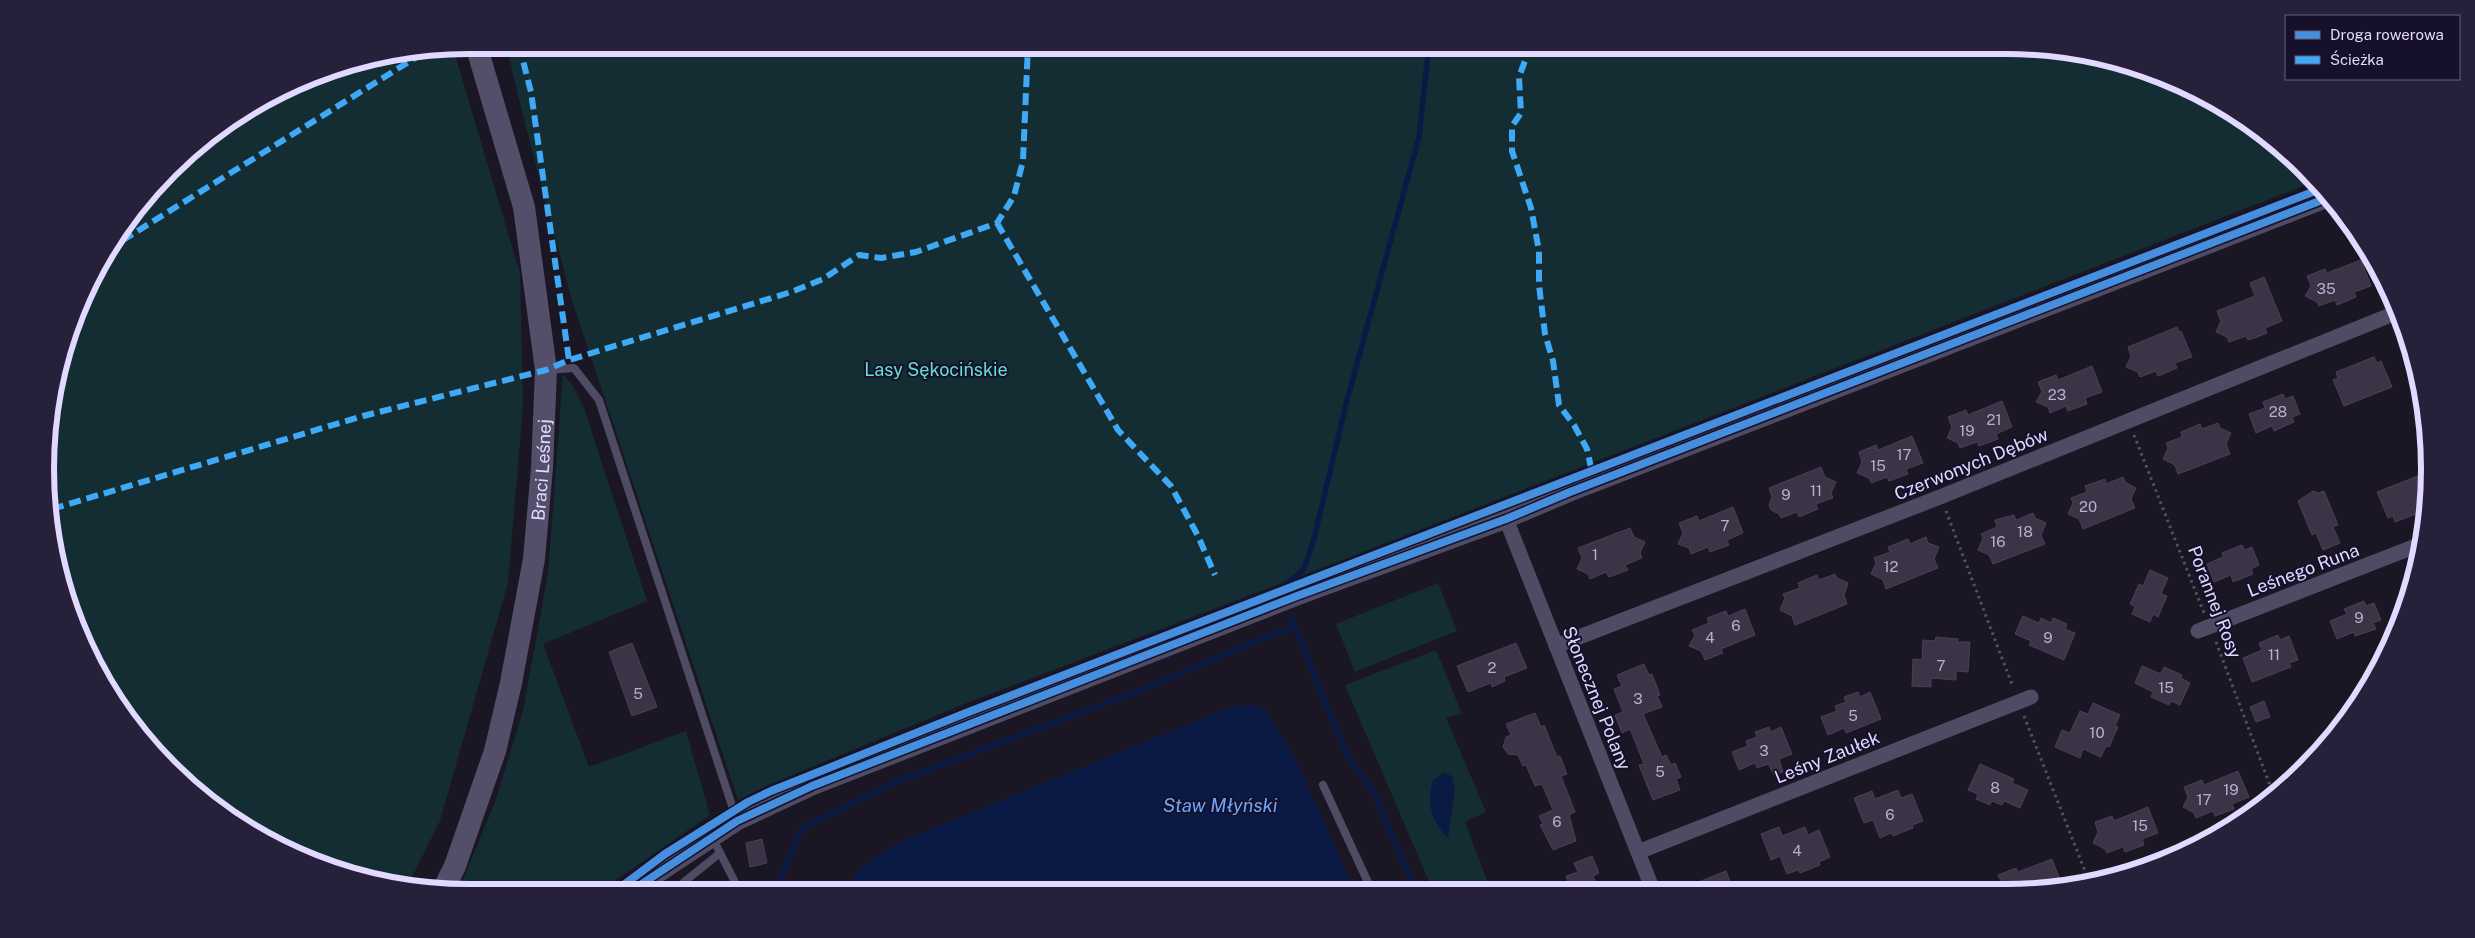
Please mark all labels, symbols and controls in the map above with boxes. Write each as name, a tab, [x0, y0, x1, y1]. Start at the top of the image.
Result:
legend	[2285, 15, 2460, 80]
text: Droga rowerowa	[2330, 26, 2444, 43]
text: Ścieżka	[2330, 50, 2384, 68]
house number: 35	[2316, 280, 2336, 297]
park label: Lasy Sękocińskie	[864, 359, 1008, 380]
house number: 23	[2048, 386, 2066, 403]
house number: 28	[2269, 403, 2287, 420]
house number: 21	[1986, 411, 2002, 428]
street label: Braci Leśnej	[527, 419, 554, 522]
house number: 19	[1959, 422, 1975, 439]
street label: Czerwonych Dębów	[1891, 424, 2051, 504]
house number: 17	[1896, 446, 1912, 463]
house number: 15	[1870, 457, 1886, 474]
house number: 11	[1810, 482, 1822, 499]
house number: 9	[1781, 486, 1791, 503]
house number: 20	[2079, 498, 2097, 515]
house number: 7	[1720, 517, 1730, 534]
house number: 18	[2017, 523, 2033, 540]
house number: 16	[1990, 533, 2006, 550]
street label: Leśnego Runa	[2244, 539, 2362, 601]
street label: Porannej Rosy	[2184, 543, 2246, 662]
house number: 1	[1592, 546, 1598, 563]
house number: 12	[1883, 558, 1899, 575]
house number: 9	[2354, 609, 2364, 626]
house number: 6	[1731, 617, 1741, 634]
street label: Słonecznej Polany	[1559, 623, 1636, 773]
house number: 4	[1705, 629, 1715, 646]
house number: 9	[2043, 629, 2053, 646]
house number: 11	[2268, 646, 2280, 663]
house number: 7	[1936, 657, 1946, 674]
house number: 2	[1488, 659, 1497, 676]
house number: 15	[2158, 679, 2174, 696]
house number: 5	[633, 685, 643, 702]
house number: 3	[1633, 690, 1643, 707]
house number: 5	[1848, 707, 1858, 724]
house number: 10	[2089, 724, 2105, 741]
street label: Leśny Zaułek	[1771, 726, 1883, 788]
house number: 3	[1759, 742, 1769, 759]
house number: 5	[1655, 763, 1665, 780]
house number: 8	[1990, 779, 2000, 796]
house number: 19	[2223, 781, 2239, 798]
house number: 17	[2196, 791, 2212, 808]
water label: Staw Młyński	[1163, 794, 1278, 816]
house number: 6	[1885, 806, 1895, 823]
house number: 6	[1552, 813, 1562, 830]
house number: 15	[2132, 817, 2148, 834]
house number: 4	[1792, 842, 1802, 859]

